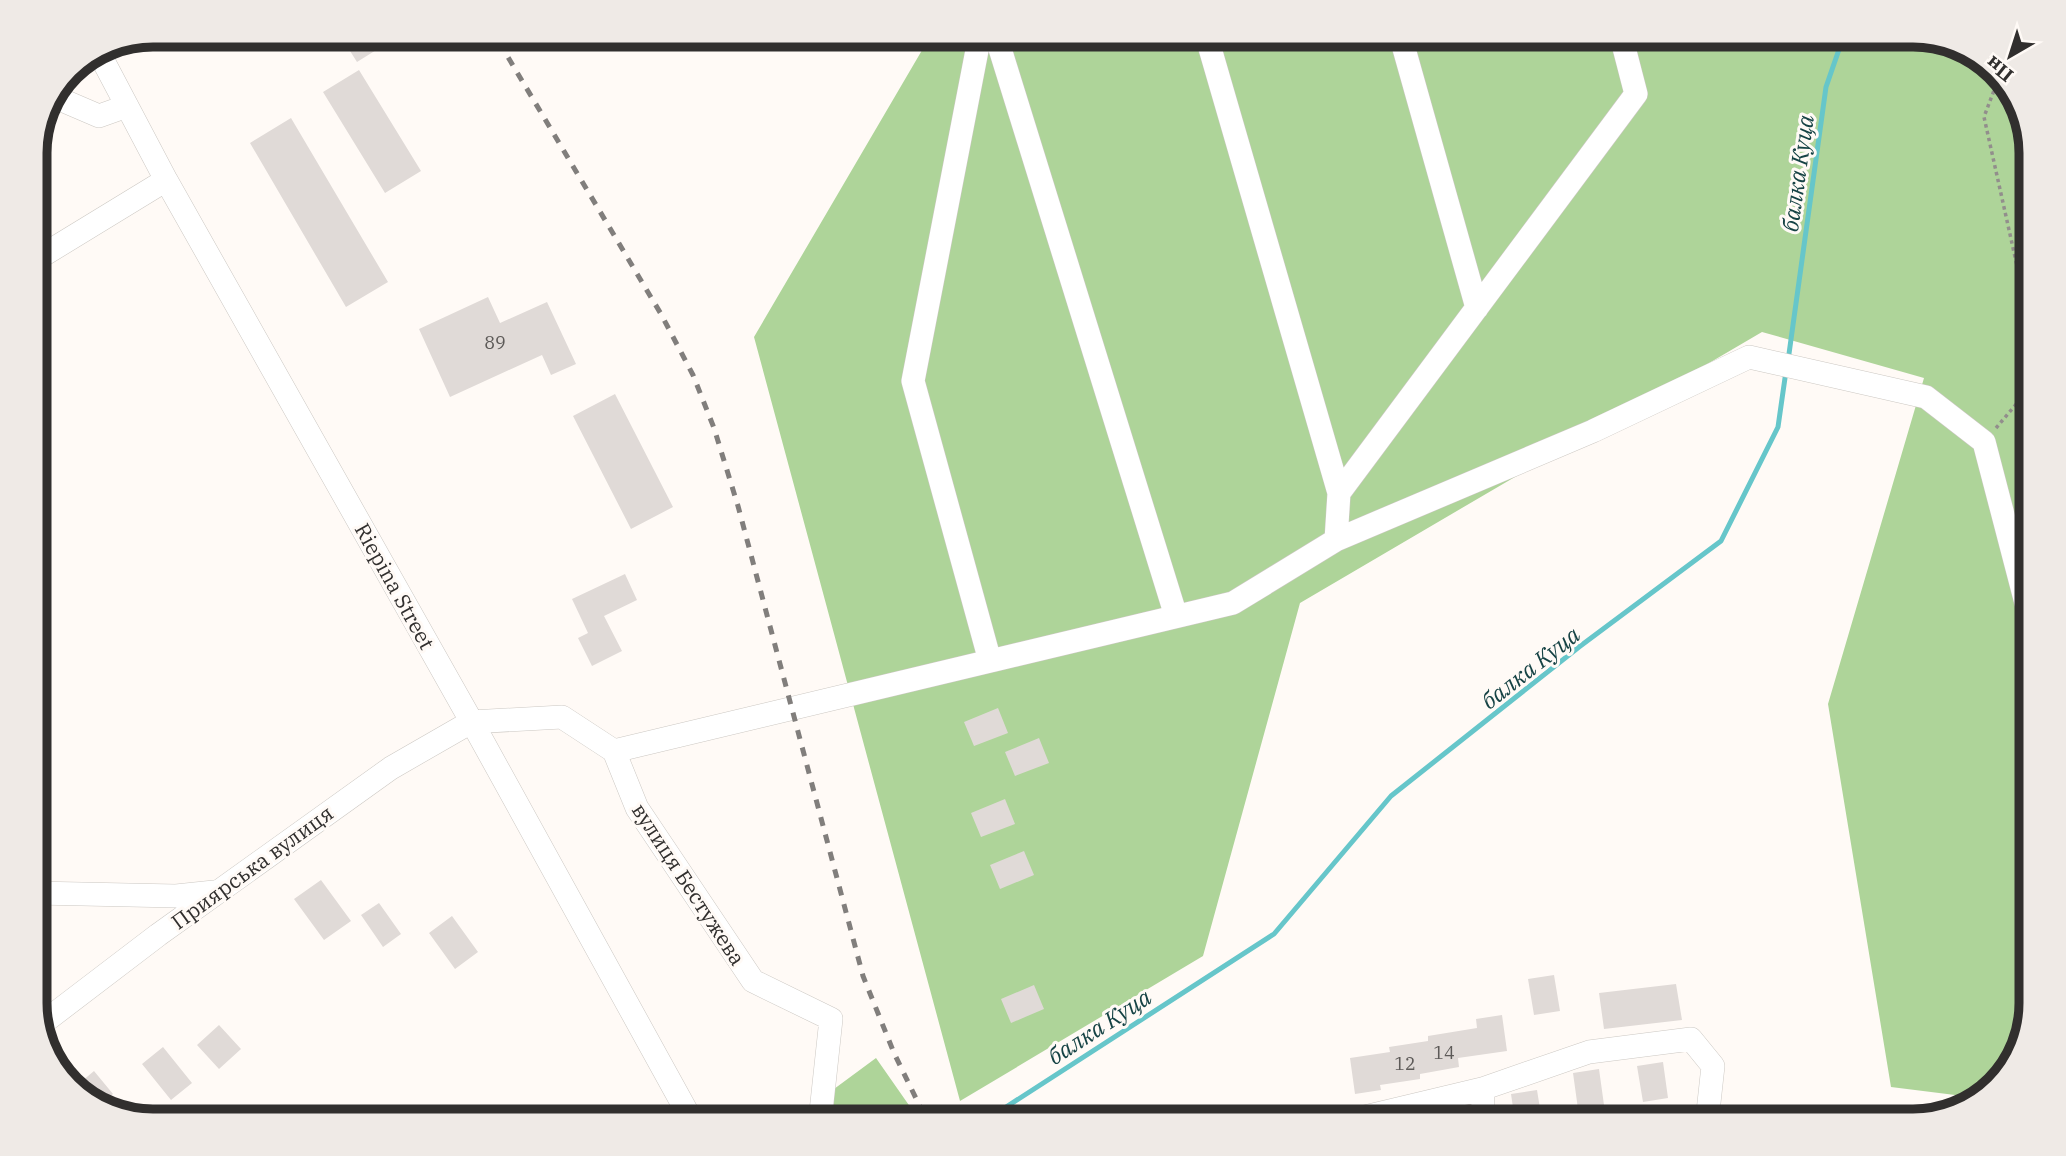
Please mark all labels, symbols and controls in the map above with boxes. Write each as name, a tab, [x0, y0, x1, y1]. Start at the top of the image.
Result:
north arrow	[1975, 21, 2045, 91]
text: Пн	[1981, 51, 2018, 87]
water label: балка Куца	[1774, 112, 1820, 233]
house number: 89	[484, 331, 506, 354]
street label: Riepina Street	[349, 518, 441, 654]
water label: балка Куца	[1474, 619, 1586, 715]
street label: вулиця Бестужева	[626, 797, 752, 971]
street label: Приярська вулиця	[165, 799, 339, 935]
water label: балка Куца	[1042, 981, 1157, 1071]
house number: 14	[1433, 1041, 1455, 1064]
house number: 12	[1394, 1052, 1416, 1075]

